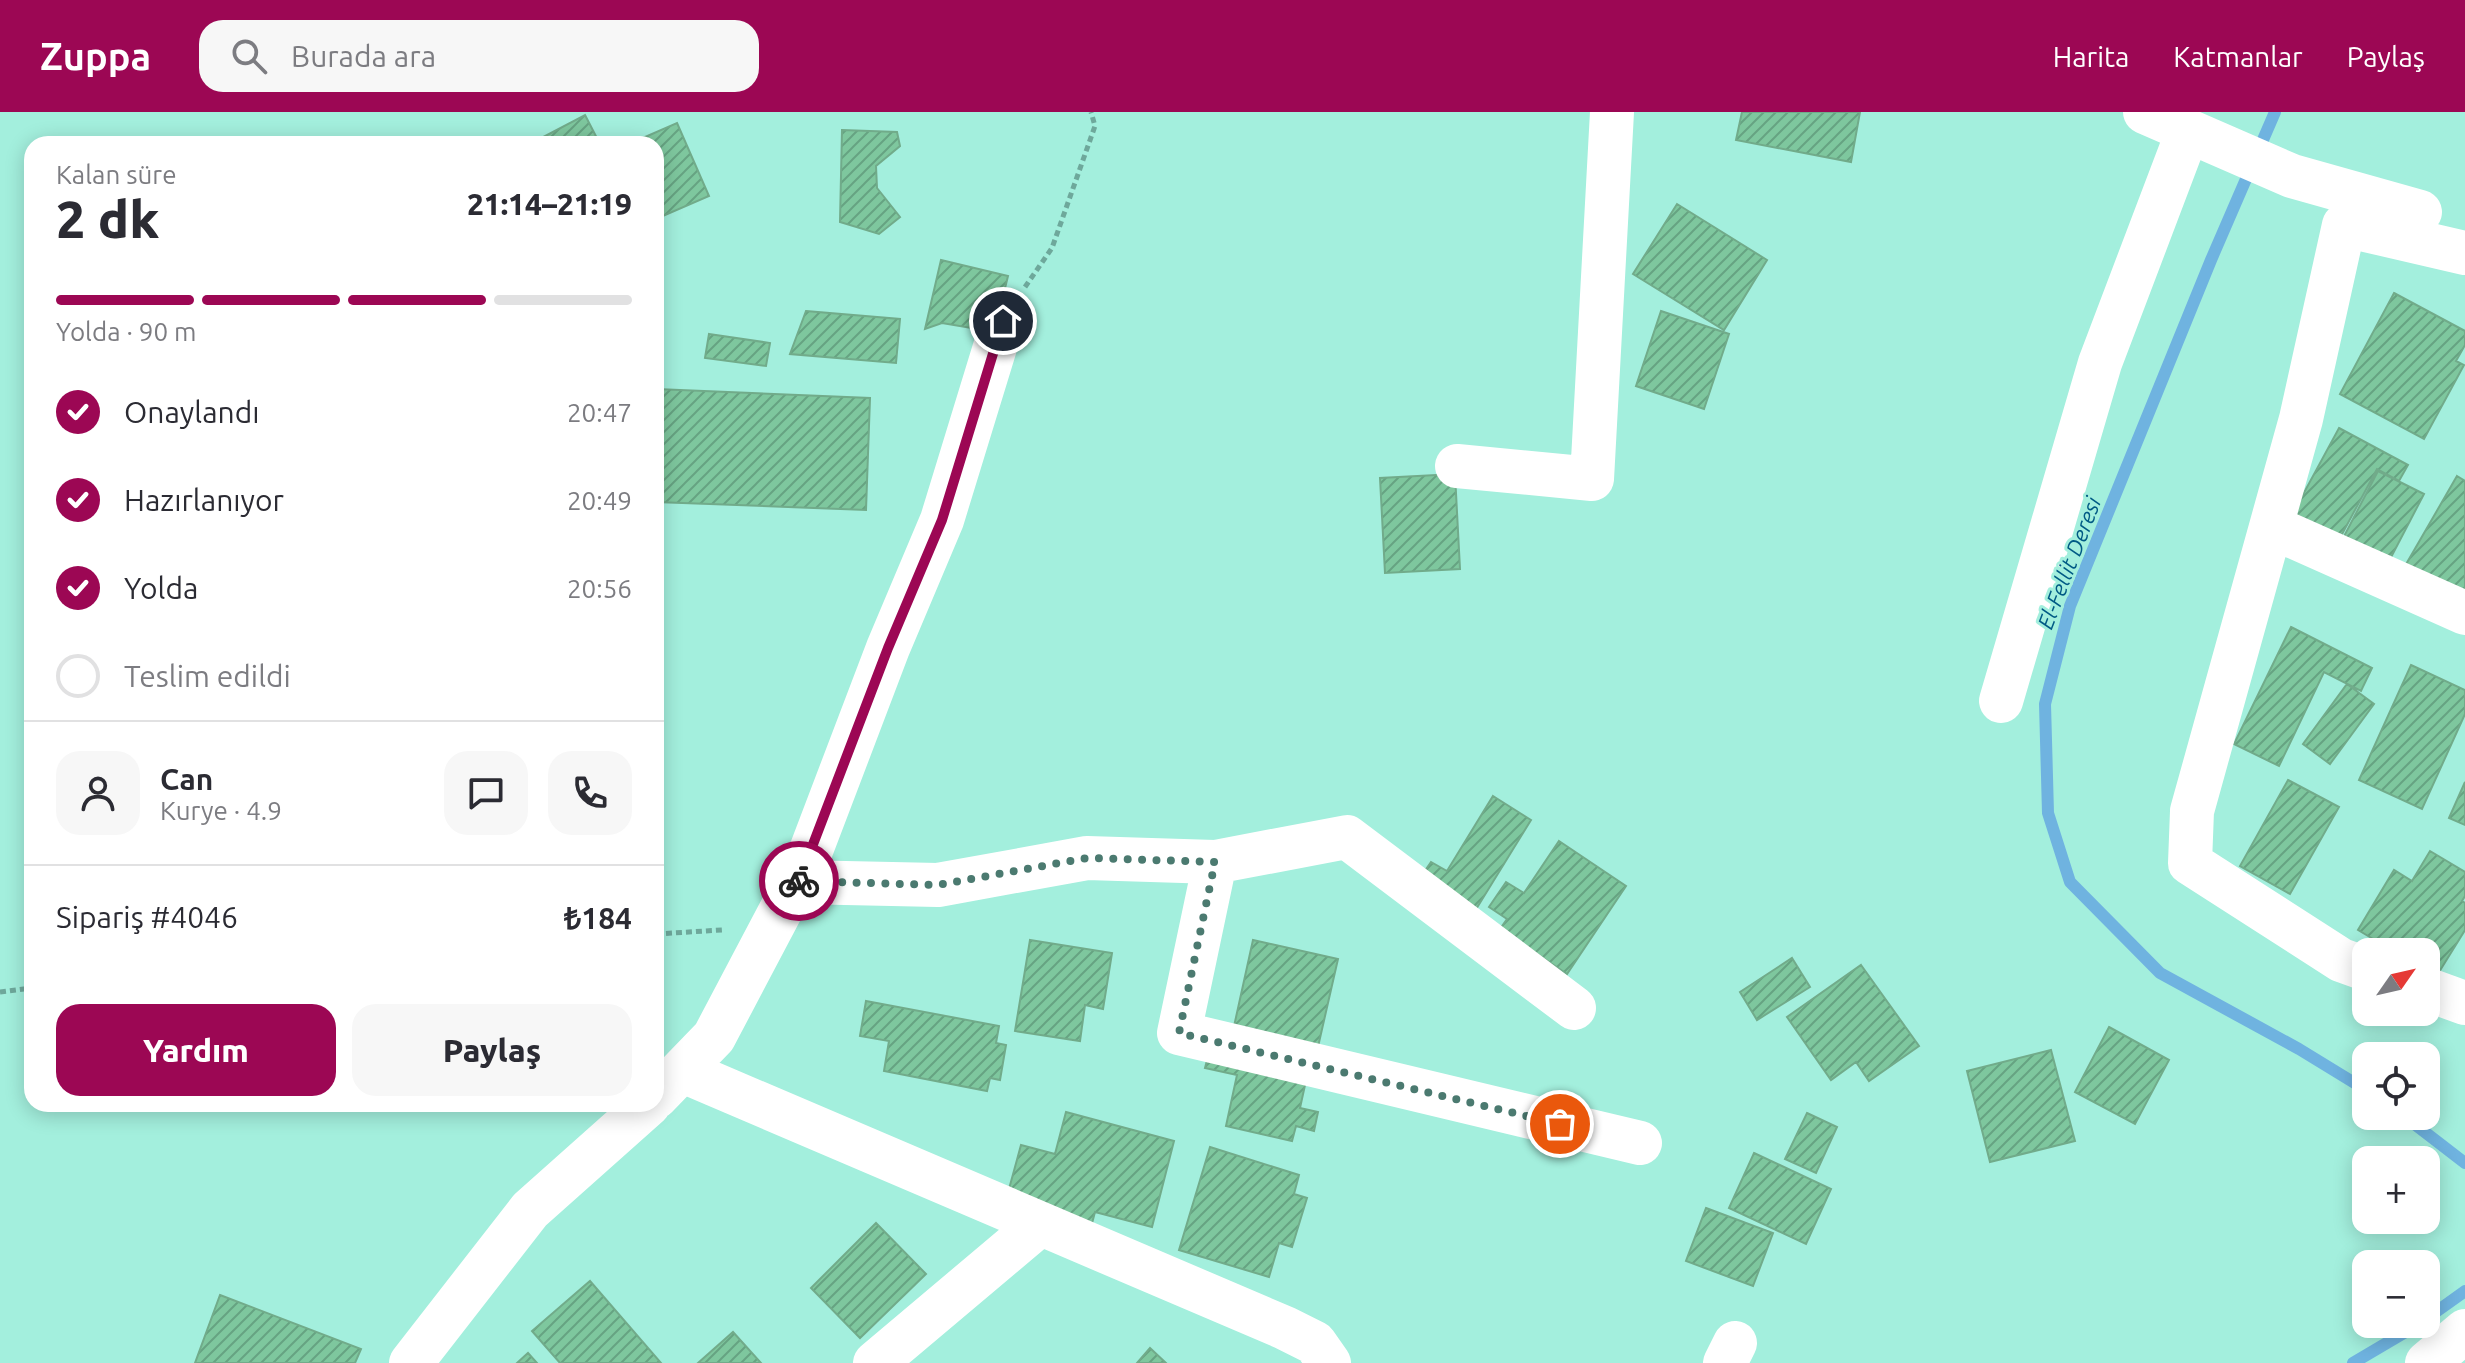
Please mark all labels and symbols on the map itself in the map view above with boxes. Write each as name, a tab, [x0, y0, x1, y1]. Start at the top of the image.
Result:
pin	[969, 287, 1037, 355]
water label: El-Fellit Deresi	[2032, 492, 2106, 632]
courier	[759, 841, 839, 921]
north arrow	[2352, 938, 2440, 1026]
pin	[1526, 1090, 1594, 1158]

